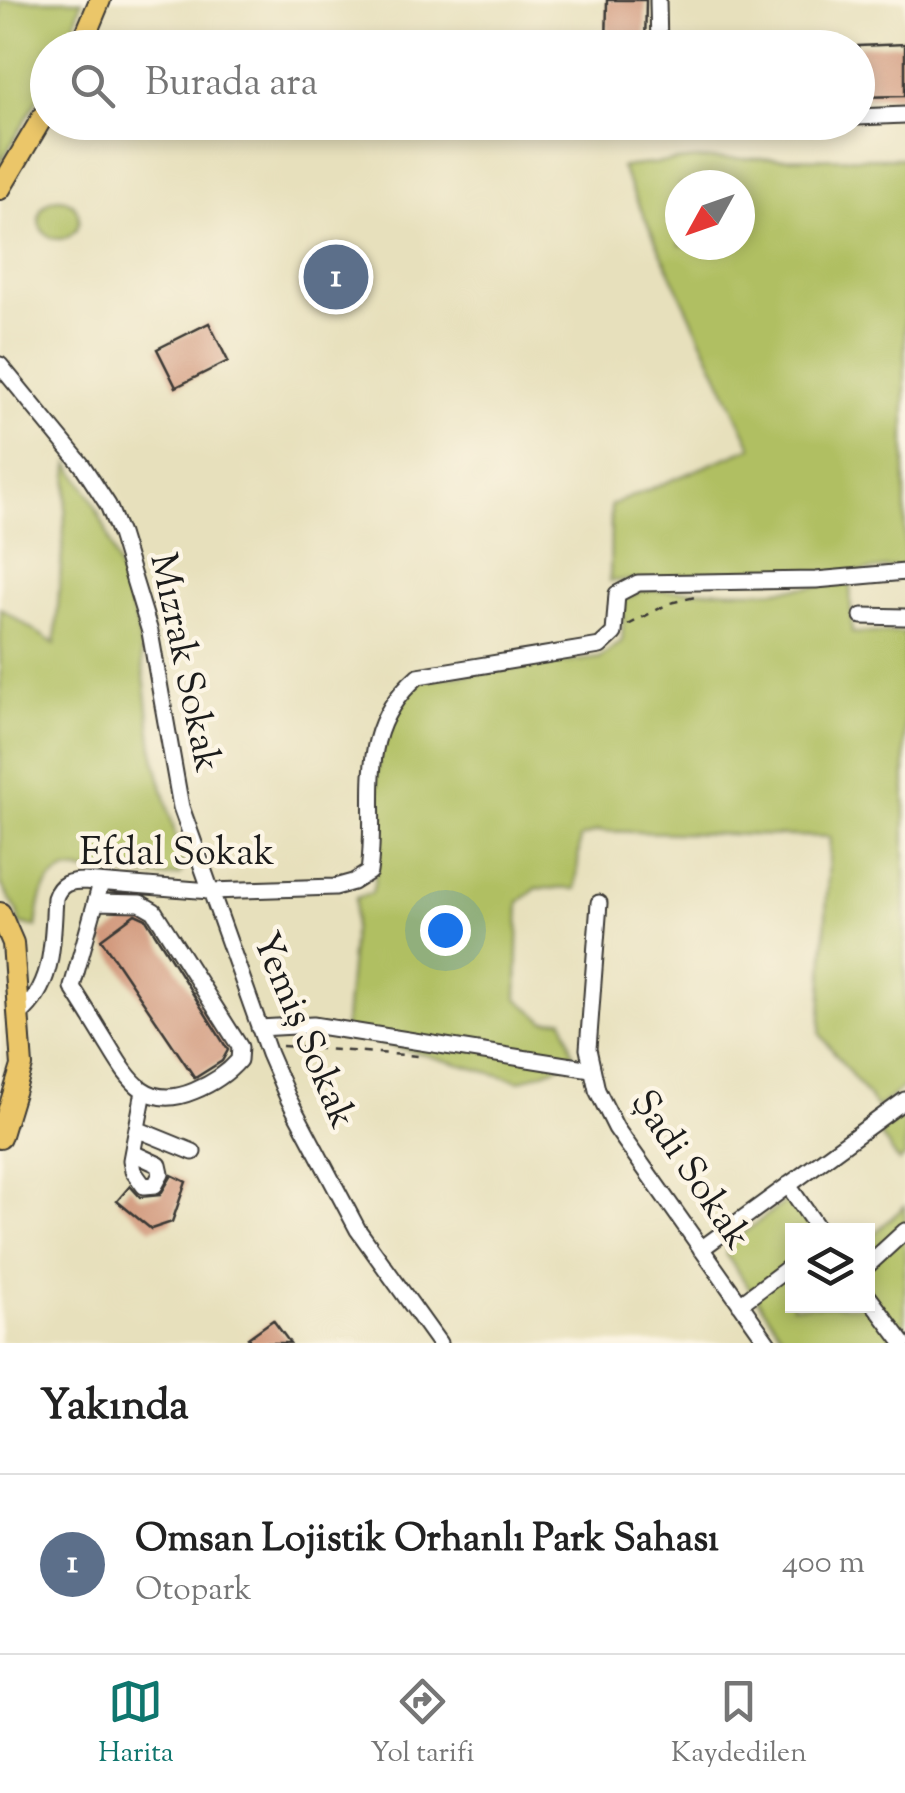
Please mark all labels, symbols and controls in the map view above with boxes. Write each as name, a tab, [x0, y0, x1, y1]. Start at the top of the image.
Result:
search box	[30, 30, 875, 140]
icon: search	[65, 58, 120, 113]
text: Burada ara	[145, 58, 318, 112]
north arrow	[665, 170, 755, 260]
pin: 1	[304, 240, 368, 314]
street label: Mızrak Sokak	[133, 548, 233, 778]
street label: Efdal Sokak	[79, 828, 275, 882]
your location	[420, 905, 471, 956]
street label: Yemiş Sokak	[236, 925, 368, 1138]
street label: Şadi Sokak	[616, 1080, 762, 1262]
map controls	[785, 1223, 875, 1313]
button: layers	[785, 1223, 875, 1313]
text: Yakında	[40, 1378, 189, 1438]
text: Omsan Lojistik Orhanlı Park Sahası	[135, 1514, 719, 1568]
text: 1	[67, 1541, 78, 1587]
text: 400 m	[782, 1541, 865, 1587]
text: Otopark	[135, 1568, 252, 1614]
tab: Harita	[98, 1674, 174, 1774]
tab: Yol tarifi	[370, 1674, 475, 1774]
tab: Kaydedilen	[671, 1674, 807, 1774]

